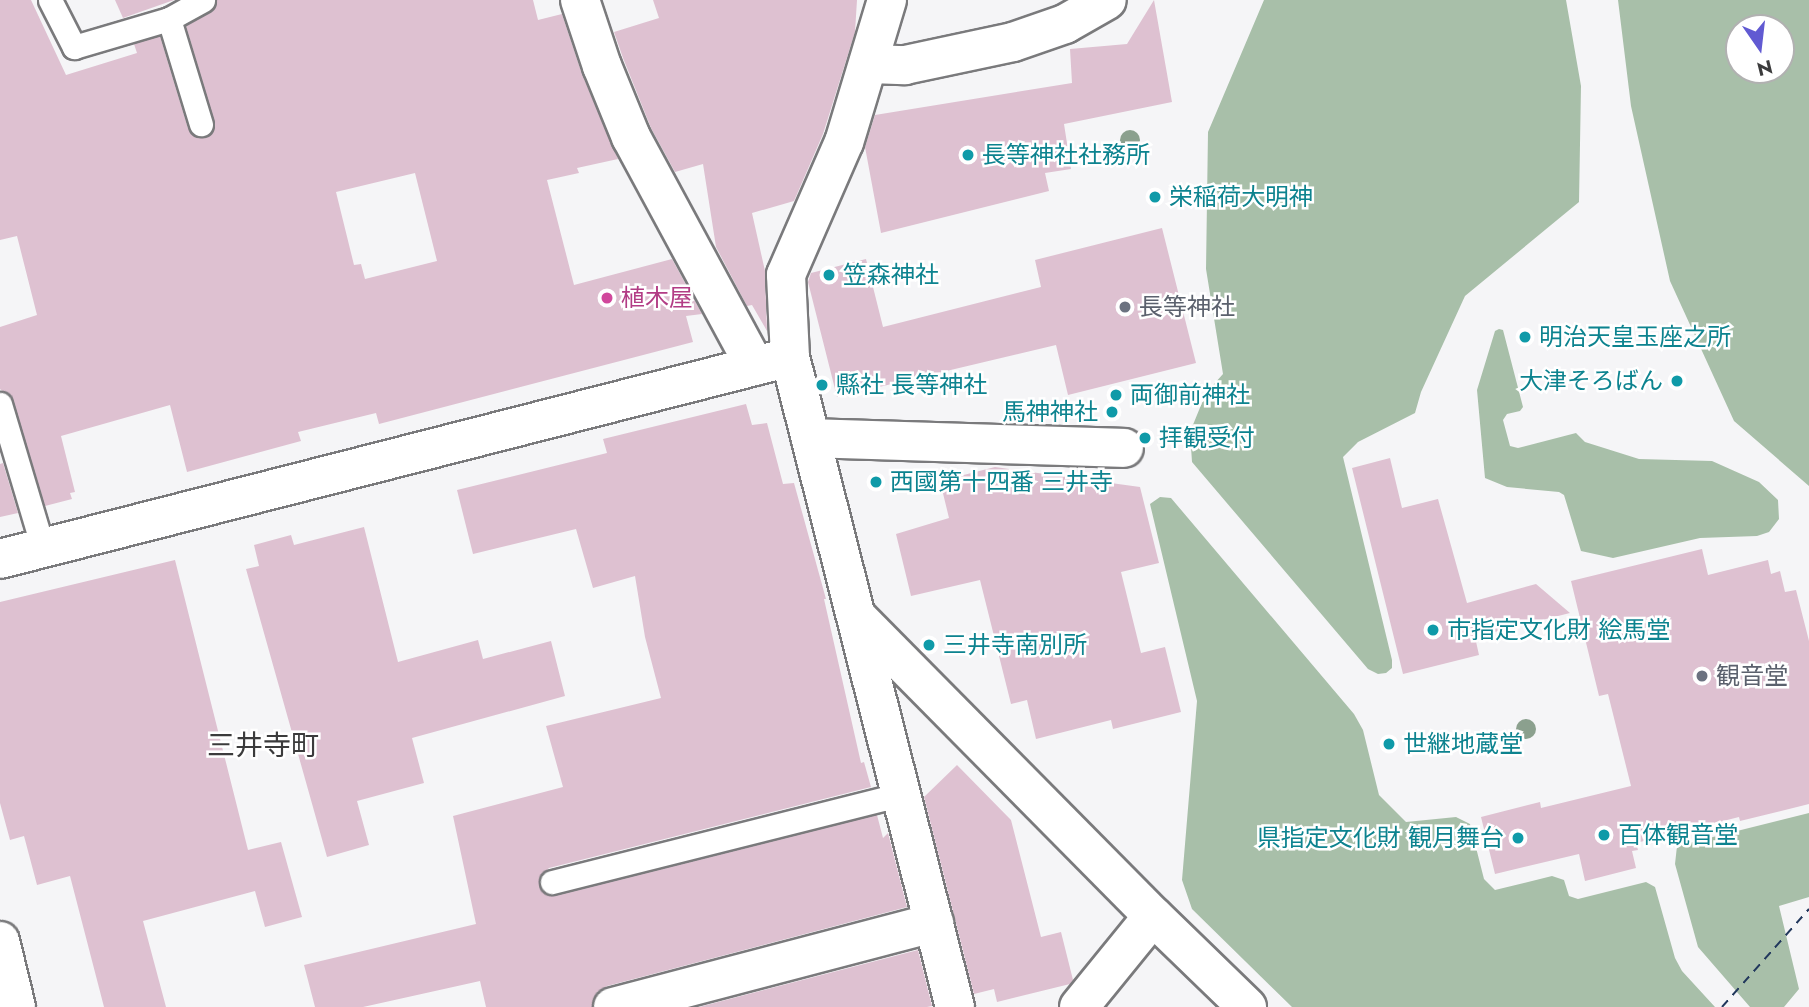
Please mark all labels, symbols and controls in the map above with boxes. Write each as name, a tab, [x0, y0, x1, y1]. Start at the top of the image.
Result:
north arrow	[1725, 14, 1795, 84]
text: N	[1754, 53, 1775, 83]
place label: 長等神社社務所	[982, 141, 1150, 169]
marker: 長等神社社務所	[960, 147, 976, 163]
place label: 栄稲荷大明神	[1169, 183, 1313, 211]
marker: 栄稲荷大明神	[1147, 189, 1163, 205]
place label: 笠森神社	[843, 261, 939, 289]
marker: 笠森神社	[821, 267, 837, 283]
place label: 植木屋	[621, 284, 693, 312]
marker: 植木屋	[599, 290, 615, 306]
place label: 長等神社	[1139, 293, 1235, 321]
marker: 長等神社	[1117, 299, 1133, 315]
place label: 明治天皇玉座之所	[1539, 323, 1731, 351]
marker: 明治天皇玉座之所	[1517, 329, 1533, 345]
place label: 大津そろばん	[1519, 367, 1663, 395]
place label: 縣社 長等神社	[836, 371, 987, 399]
marker: 大津そろばん	[1669, 373, 1685, 389]
marker: 縣社 長等神社	[814, 377, 830, 393]
place label: 両御前神社	[1130, 381, 1250, 409]
marker: 両御前神社	[1108, 387, 1124, 403]
place label: 馬神神社	[1002, 398, 1098, 426]
marker: 馬神神社	[1104, 404, 1120, 420]
place label: 拝観受付	[1159, 424, 1255, 452]
marker: 拝観受付	[1137, 430, 1153, 446]
place label: 西國第十四番 三井寺	[890, 468, 1113, 496]
marker: 西國第十四番 三井寺	[868, 474, 884, 490]
place label: 市指定文化財 絵馬堂	[1447, 616, 1670, 644]
marker: 市指定文化財 絵馬堂	[1425, 622, 1441, 638]
place label: 三井寺南別所	[943, 631, 1087, 659]
marker: 三井寺南別所	[921, 637, 937, 653]
place label: 観音堂	[1716, 662, 1788, 690]
marker: 観音堂	[1694, 668, 1710, 684]
district label: 三井寺町	[207, 729, 319, 763]
place label: 世継地蔵堂	[1403, 730, 1523, 758]
marker: 世継地蔵堂	[1381, 736, 1397, 752]
place label: 百体観音堂	[1618, 821, 1738, 849]
place label: 県指定文化財 観月舞台	[1257, 824, 1504, 852]
marker: 百体観音堂	[1596, 827, 1612, 843]
marker: 県指定文化財 観月舞台	[1510, 830, 1526, 846]

